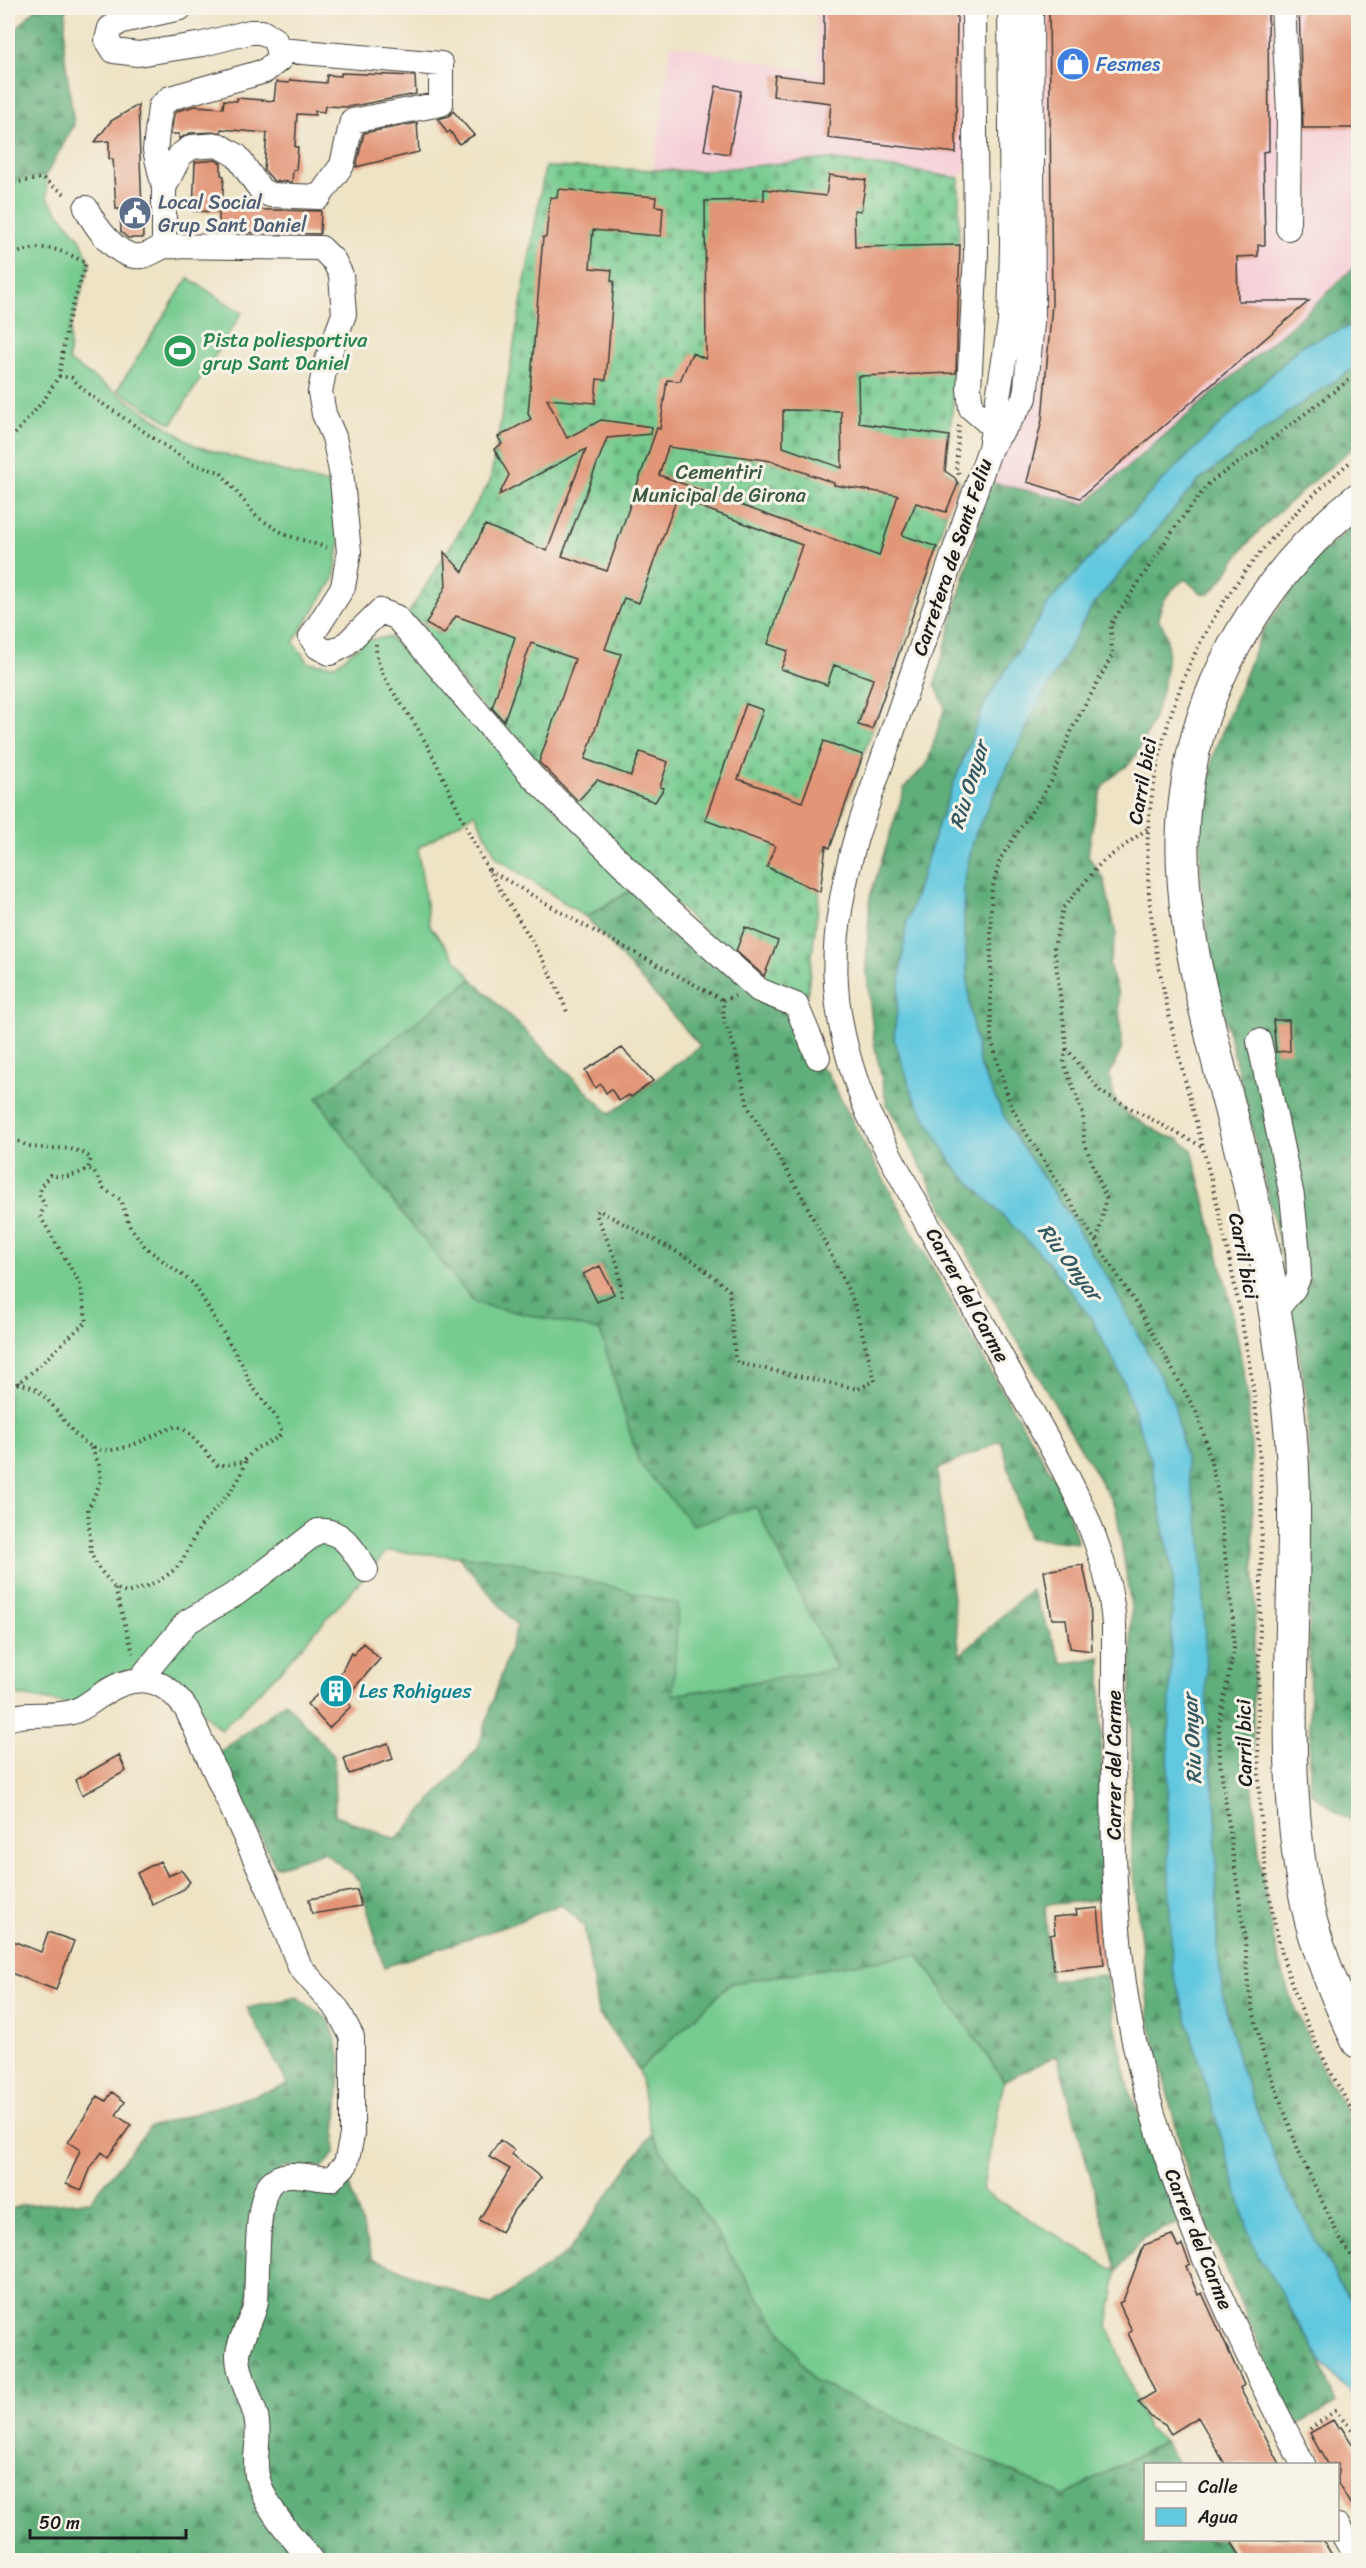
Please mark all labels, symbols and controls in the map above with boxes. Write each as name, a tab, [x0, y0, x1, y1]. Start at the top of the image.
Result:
shop icon: Fesmes	[1055, 46, 1091, 82]
place label: Fesmes	[1096, 47, 1161, 82]
place label: Local Social Grup Sant Daniel	[158, 185, 307, 243]
public building icon: Local Social Grup Sant Daniel	[117, 195, 153, 231]
place label: Pista poliesportiva grup Sant Daniel	[201, 323, 368, 381]
sports icon: Pista poliesportiva grup Sant Daniel	[162, 333, 198, 369]
street label: Carretera de Sant Feliu	[902, 453, 1003, 661]
park label: Cementiri Municipal de Girona	[632, 455, 807, 513]
water label: Riu Onyar	[938, 733, 1001, 834]
street label: Carril bici	[1118, 734, 1168, 827]
street label: Carril bici	[1218, 1210, 1269, 1304]
water label: Riu Onyar	[1028, 1215, 1114, 1312]
street label: Carrer del Carme	[916, 1221, 1019, 1369]
building icon: Les Rohigues	[318, 1673, 354, 1709]
place label: Les Rohigues	[359, 1674, 472, 1709]
street label: Carrer del Carme	[1097, 1690, 1132, 1840]
water label: Riu Onyar	[1170, 1690, 1213, 1785]
street label: Carril bici	[1226, 1698, 1263, 1787]
street label: Carrer del Carme	[1154, 2163, 1243, 2315]
legend	[1144, 2463, 1339, 2541]
text: Calle	[1198, 2471, 1238, 2503]
text: Agua	[1197, 2501, 1239, 2533]
scale bar	[30, 2502, 186, 2540]
text: 50 m	[39, 2507, 80, 2539]

